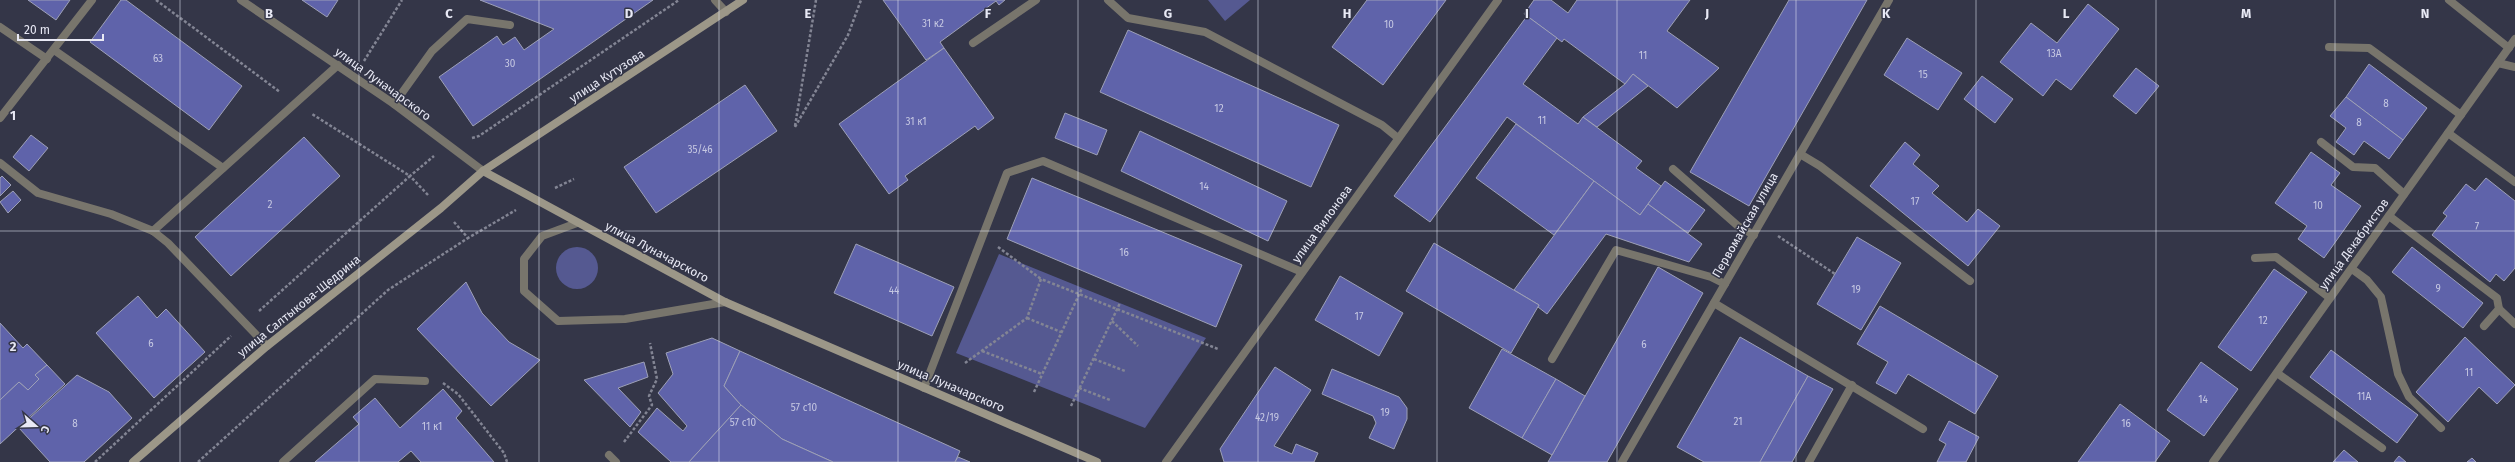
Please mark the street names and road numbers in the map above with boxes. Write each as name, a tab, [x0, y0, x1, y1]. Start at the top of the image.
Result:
street label: улица Луначарского	[332, 45, 434, 123]
street label: улица Кутузова	[567, 46, 647, 106]
street label: Первомайская улица	[1709, 170, 1781, 280]
street label: улица Вилонова	[1289, 183, 1355, 265]
street label: улица Декабристов	[2316, 196, 2392, 292]
street label: улица Луначарского	[603, 219, 711, 285]
street label: улица Салтыкова-Щедрина	[235, 252, 363, 360]
street label: улица Луначарского	[895, 357, 1007, 415]

